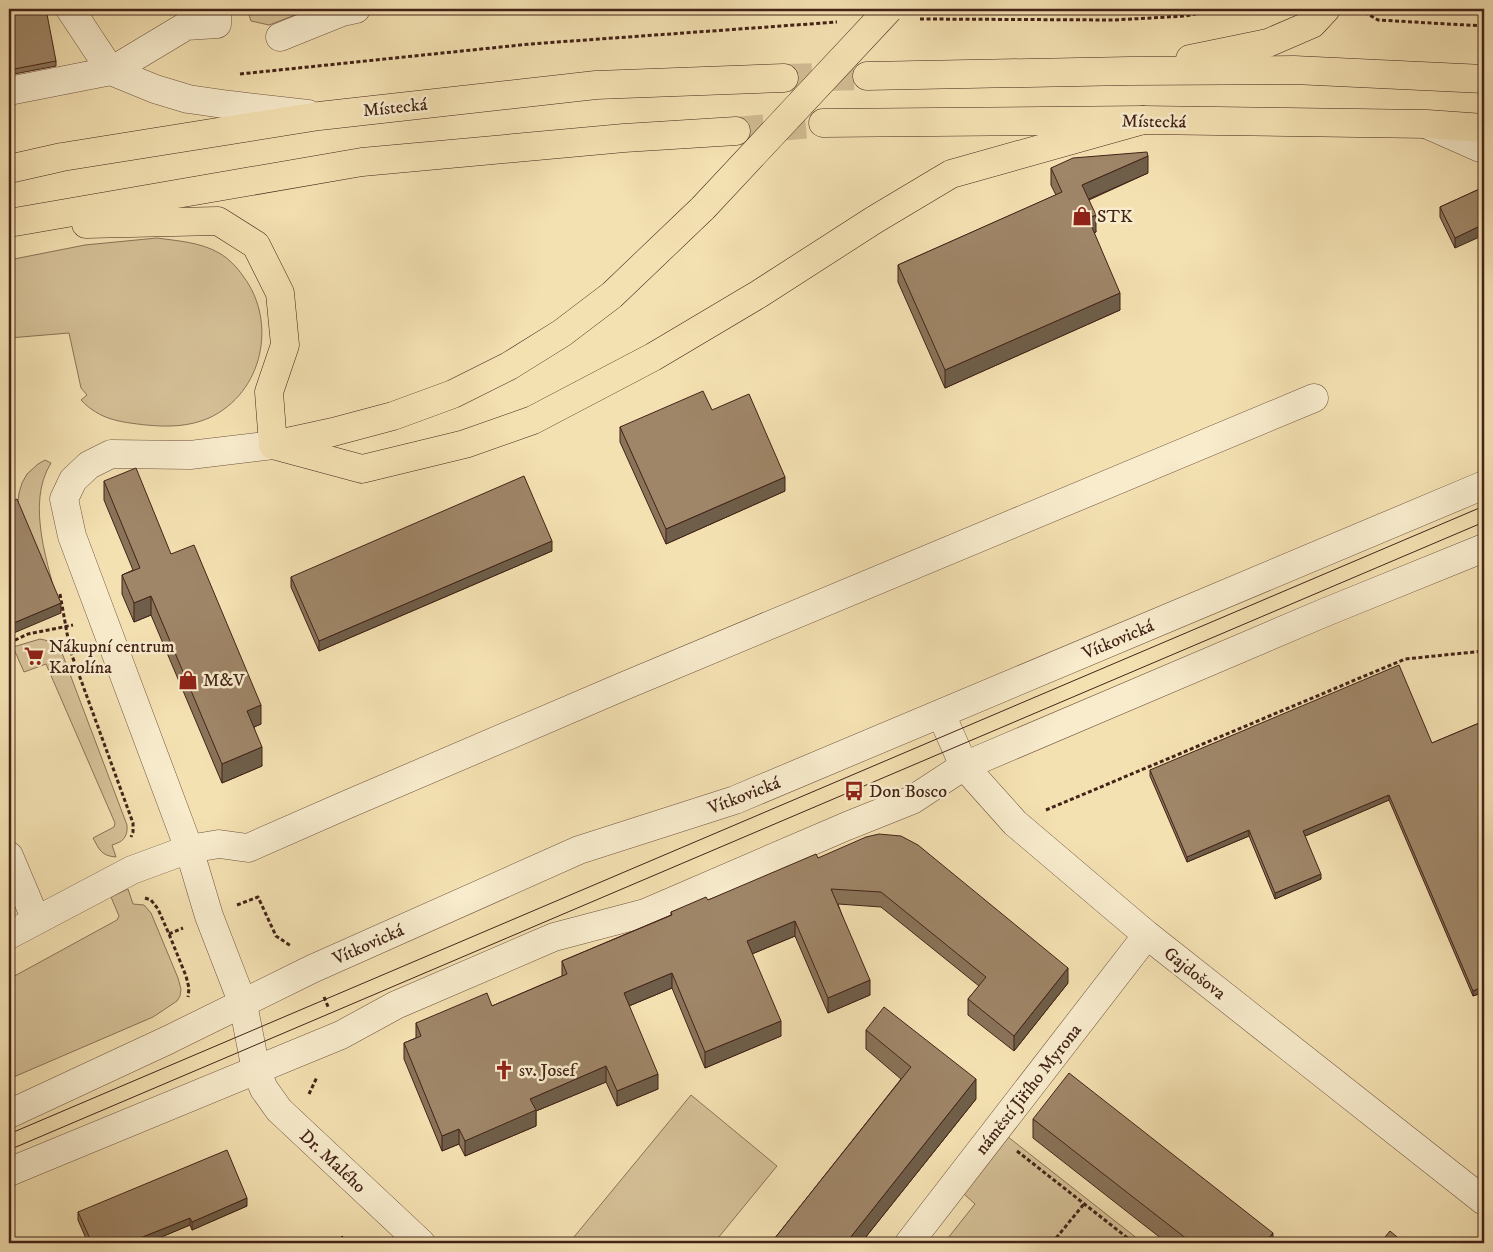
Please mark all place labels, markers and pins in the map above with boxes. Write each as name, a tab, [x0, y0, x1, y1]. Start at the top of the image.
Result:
shop icon: STK	[1071, 205, 1093, 227]
place label: STK	[1097, 206, 1133, 228]
place label: Nákupní centrum Karolína	[49, 636, 175, 679]
supermarket icon: Nákupní centrum Karolína	[23, 645, 45, 667]
shop icon: M&V	[177, 669, 199, 691]
place label: M&V	[203, 670, 245, 692]
bus stop icon: Don Bosco	[843, 780, 865, 802]
place label: Don Bosco	[869, 781, 947, 803]
church icon: sv. Josef	[493, 1059, 515, 1081]
place label: sv. Josef	[519, 1060, 579, 1082]

